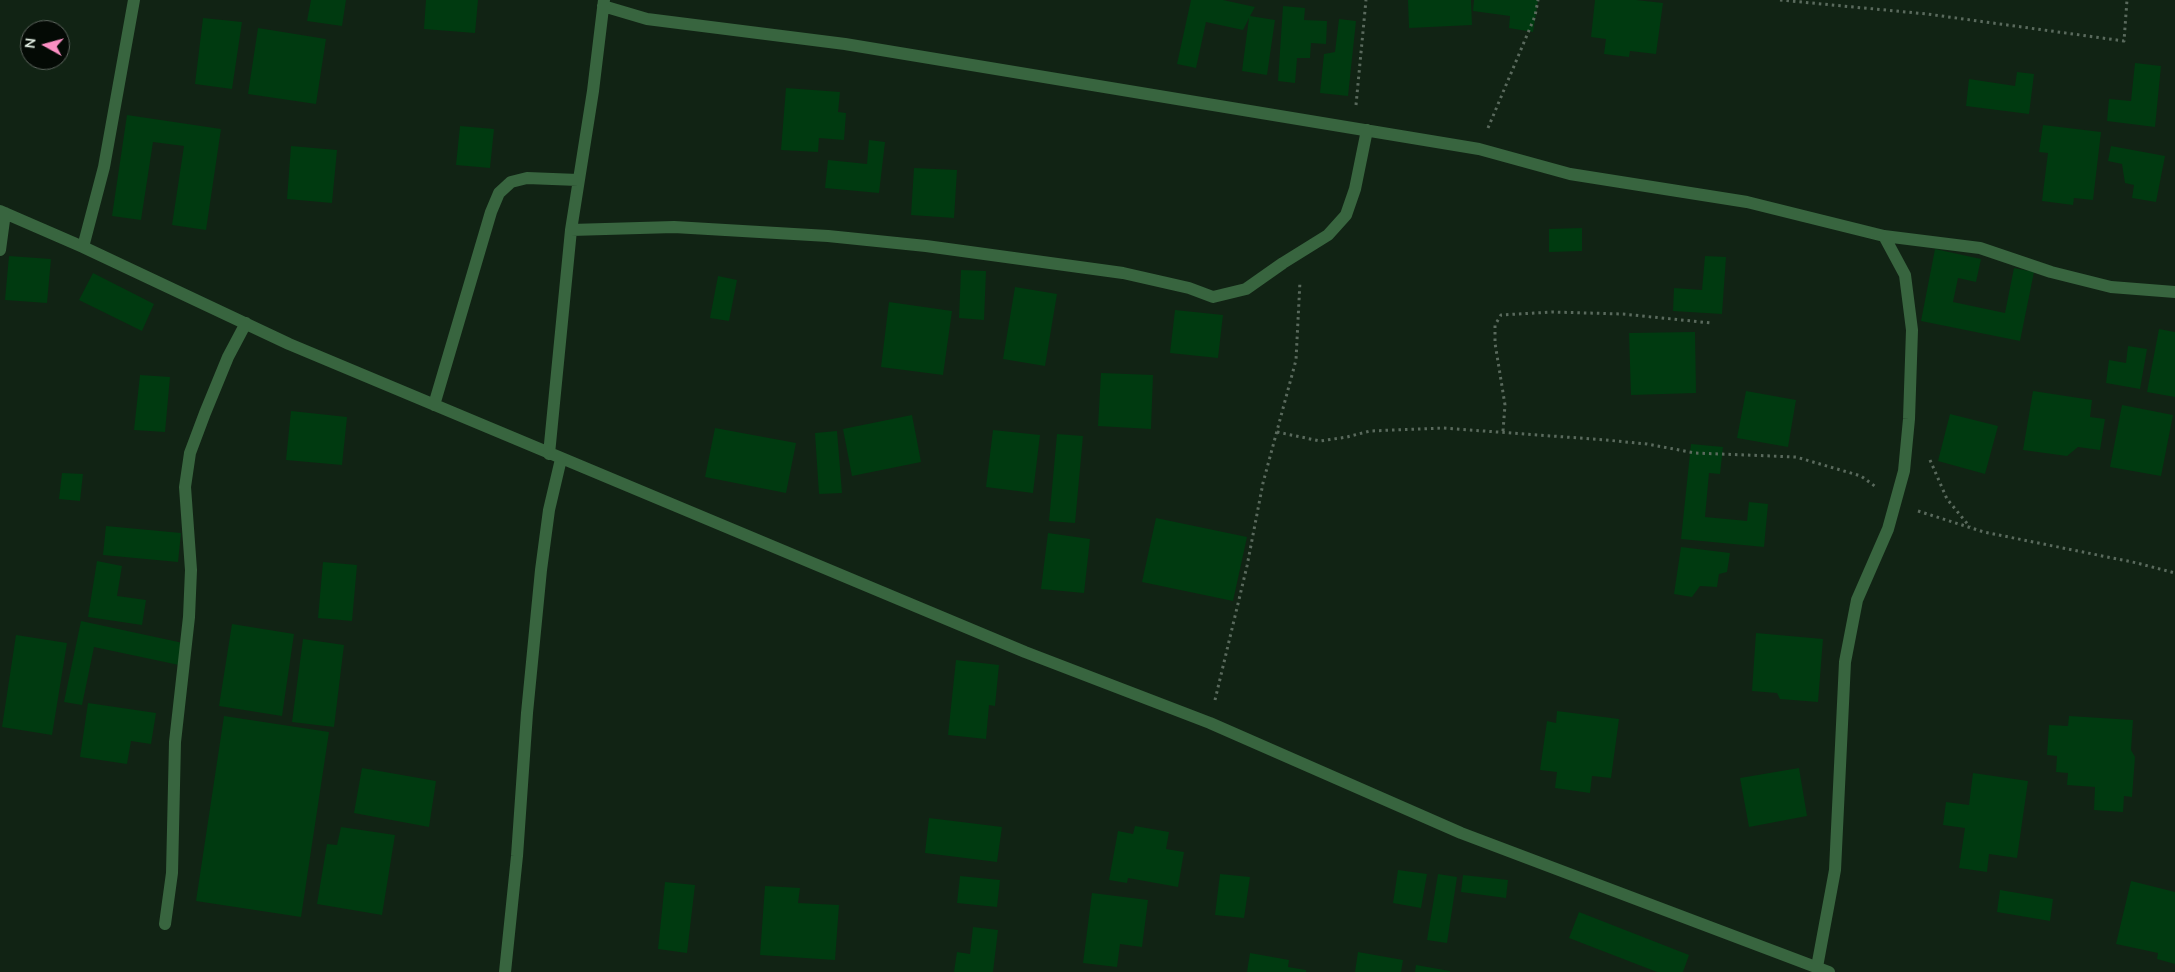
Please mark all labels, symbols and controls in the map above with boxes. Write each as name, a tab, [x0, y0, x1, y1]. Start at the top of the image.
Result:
north arrow	[20, 20, 70, 70]
text: N	[21, 37, 41, 50]

